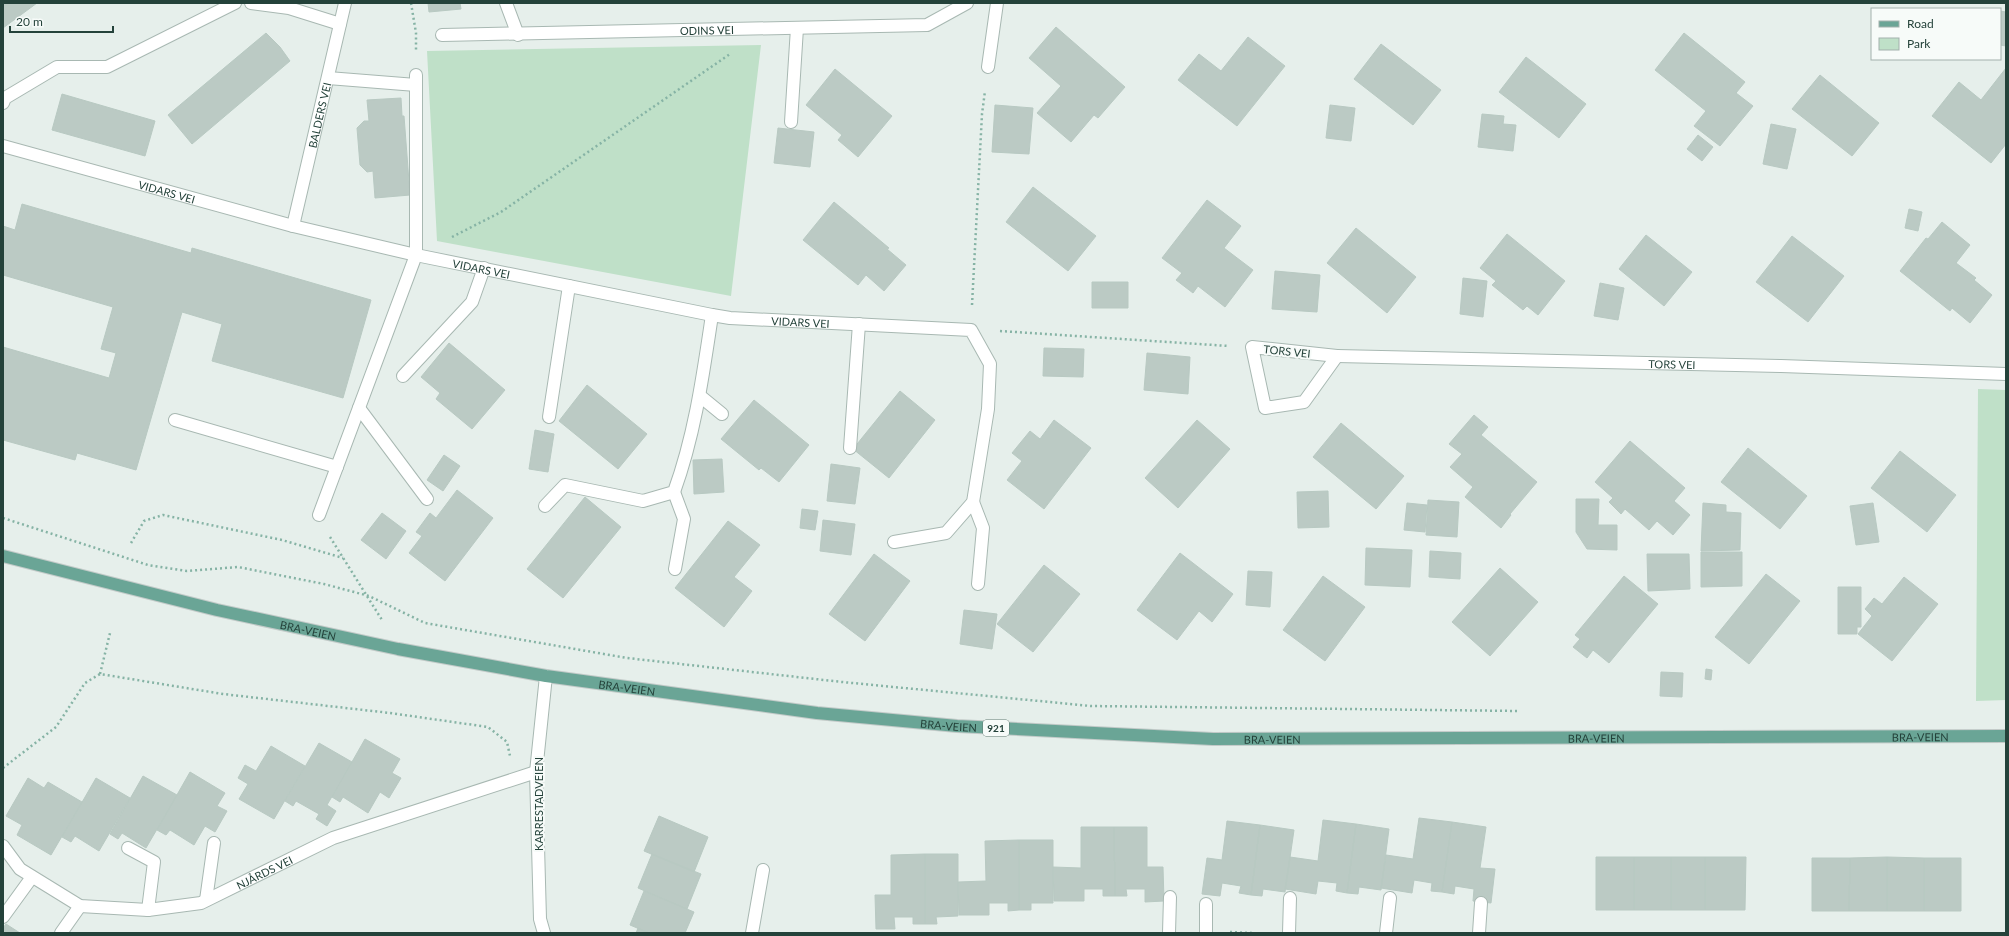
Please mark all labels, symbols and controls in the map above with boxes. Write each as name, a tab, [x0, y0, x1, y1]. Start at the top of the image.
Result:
scale bar	[10, 8, 113, 34]
legend	[1871, 8, 2001, 60]
text: 20 m	[16, 14, 43, 29]
text: Road	[1907, 16, 1934, 31]
street label: ODINS VEI	[680, 22, 734, 37]
text: Park	[1907, 36, 1931, 51]
street label: BALDERS VEI	[305, 81, 333, 149]
street label: VIDARS VEI	[137, 177, 197, 205]
street label: VIDARS VEI	[452, 256, 511, 280]
street label: VIDARS VEI	[771, 314, 830, 329]
street label: TORS VEI	[1263, 342, 1311, 360]
street label: TORS VEI	[1648, 357, 1696, 371]
street label: BRA-VEIEN	[279, 617, 337, 642]
street label: BRA-VEIEN	[598, 677, 656, 697]
street label: BRA-VEIEN	[920, 716, 977, 734]
road number: 921	[983, 720, 1009, 736]
street label: BRA-VEIEN	[1892, 730, 1949, 743]
street label: BRA-VEIEN	[1568, 731, 1625, 744]
street label: BRA-VEIEN	[1244, 732, 1301, 745]
street label: KARRESTADVEIEN	[532, 757, 545, 851]
street label: NJÅRDS VEI	[234, 853, 294, 891]

